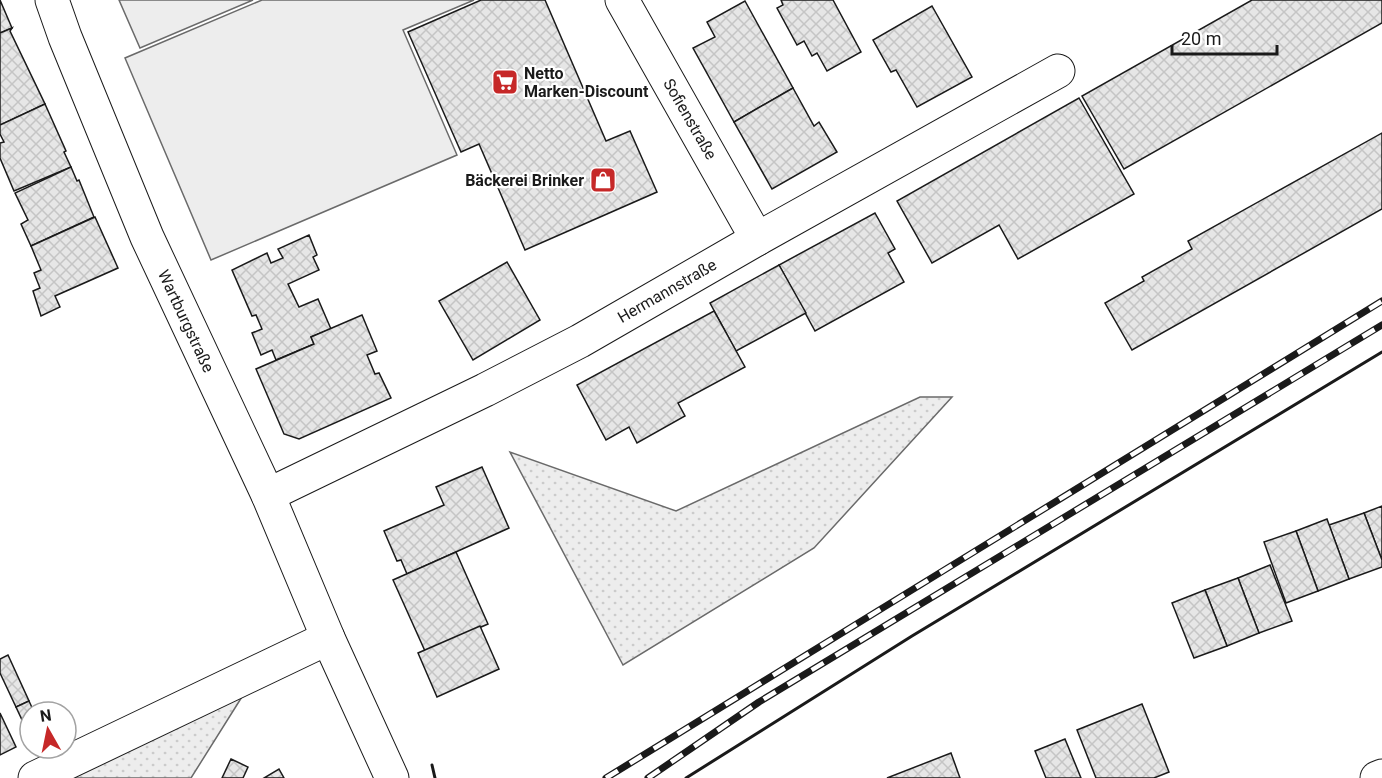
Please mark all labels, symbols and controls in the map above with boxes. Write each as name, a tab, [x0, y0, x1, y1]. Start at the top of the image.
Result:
scale bar	[1172, 18, 1277, 56]
text: 20 m	[1181, 28, 1221, 49]
place label: Netto Marken-Discount	[524, 64, 649, 101]
supermarket icon: Netto Marken-Discount	[490, 67, 520, 97]
street label: Sofienstraße	[659, 75, 721, 163]
shop icon: Bäckerei Brinker	[588, 165, 618, 195]
place label: Bäckerei Brinker	[465, 171, 584, 190]
street label: Hermannstraße	[614, 255, 720, 327]
street label: Wartburgstraße	[154, 267, 218, 375]
north arrow	[18, 700, 78, 760]
text: N	[39, 705, 53, 726]

